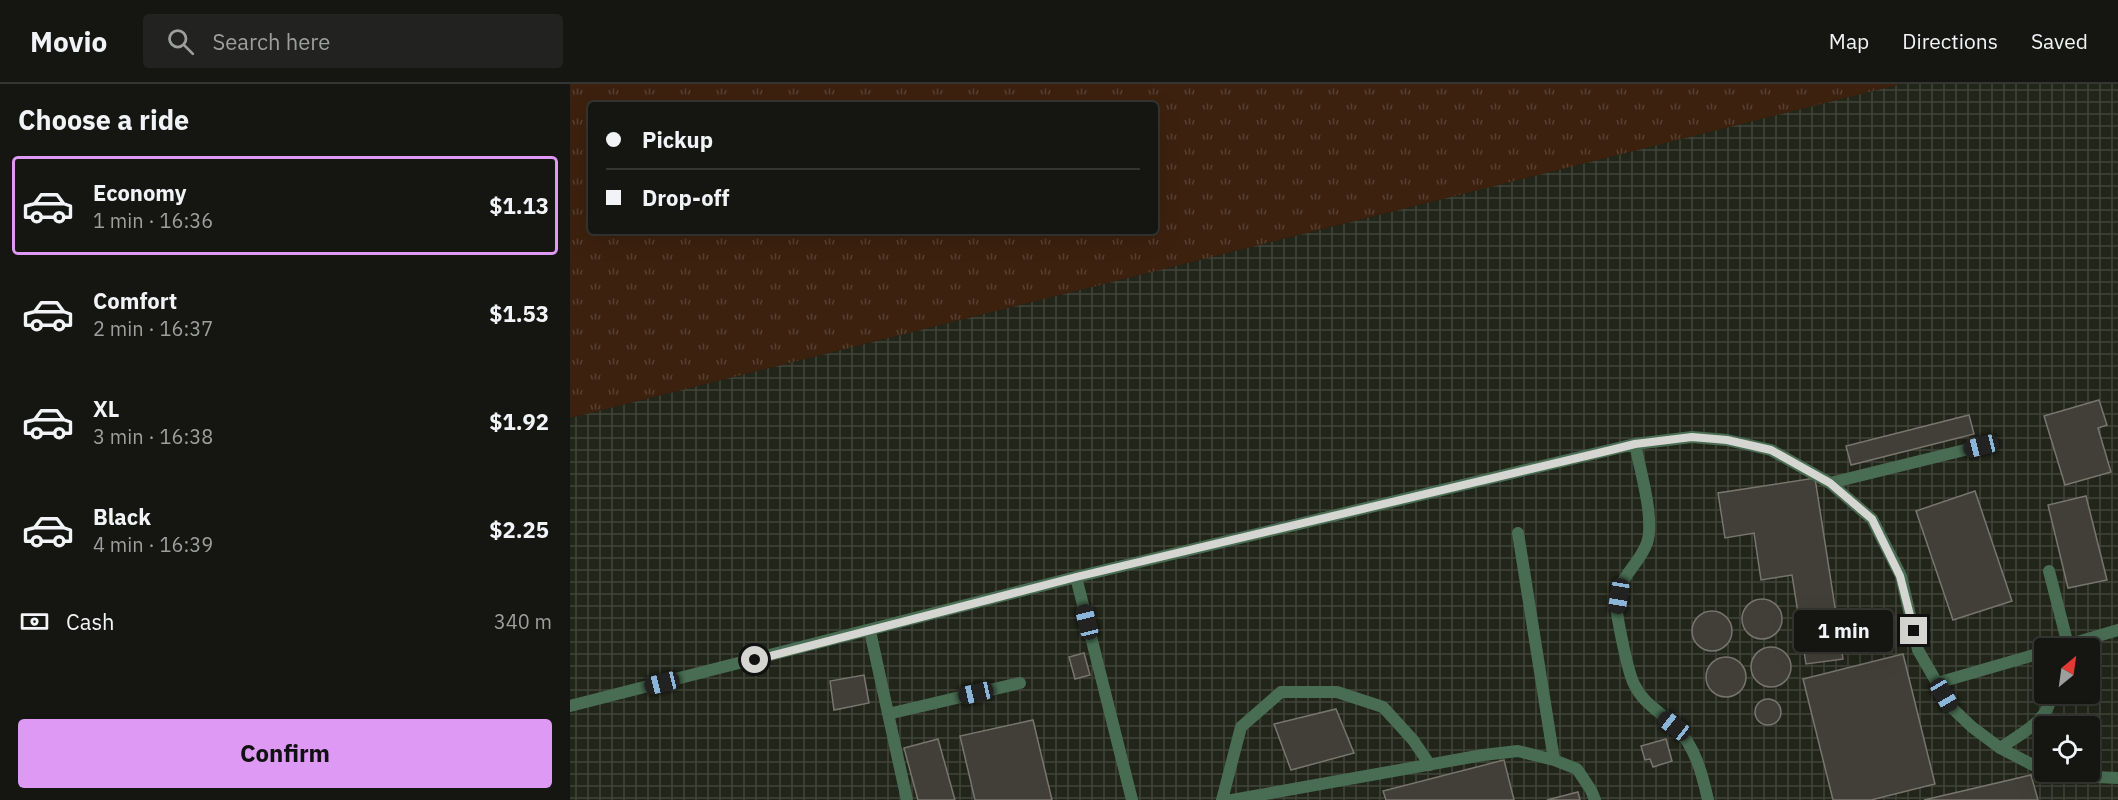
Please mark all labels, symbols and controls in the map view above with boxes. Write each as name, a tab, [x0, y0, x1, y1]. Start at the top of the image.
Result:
search box	[143, 14, 563, 68]
text: Movio	[30, 23, 107, 60]
icon: search	[164, 25, 197, 58]
text: Search here	[212, 27, 330, 56]
text: Map	[1829, 27, 1869, 55]
text: Directions	[1902, 27, 1998, 55]
text: Saved	[2031, 27, 2088, 55]
text: Choose a ride	[18, 102, 189, 137]
text: Pickup	[642, 125, 713, 154]
text: Economy	[93, 178, 187, 207]
icon: car	[21, 179, 75, 233]
text: Drop-off	[642, 183, 729, 212]
text: $1.13	[489, 191, 549, 220]
text: 1 min · 16:36	[93, 207, 213, 234]
text: Comfort	[93, 286, 177, 315]
icon: car	[21, 287, 75, 341]
text: $1.53	[489, 299, 549, 328]
text: 2 min · 16:37	[93, 315, 213, 342]
text: XL	[93, 394, 119, 423]
icon: car	[21, 395, 75, 449]
text: $1.92	[489, 407, 549, 436]
text: 3 min · 16:38	[93, 423, 213, 450]
car	[1961, 433, 2001, 459]
text: Black	[93, 502, 151, 531]
icon: car	[21, 503, 75, 557]
text: $2.25	[489, 515, 549, 544]
text: 4 min · 16:39	[93, 531, 213, 558]
car	[1607, 577, 1631, 615]
car	[1074, 602, 1100, 642]
icon: cash	[18, 605, 51, 638]
text: Cash	[66, 607, 115, 636]
text: 340 m	[494, 608, 552, 635]
callout: 1 min	[1794, 610, 1893, 652]
text: 1 min	[1817, 617, 1870, 644]
route end	[1900, 617, 1927, 644]
north arrow	[2034, 638, 2100, 704]
map controls	[2034, 638, 2100, 782]
route start	[741, 646, 768, 673]
car	[642, 670, 682, 696]
car	[1927, 675, 1961, 715]
car	[956, 680, 996, 706]
car	[1654, 708, 1694, 744]
button: locate	[2034, 716, 2100, 782]
button: Confirm	[18, 719, 552, 788]

